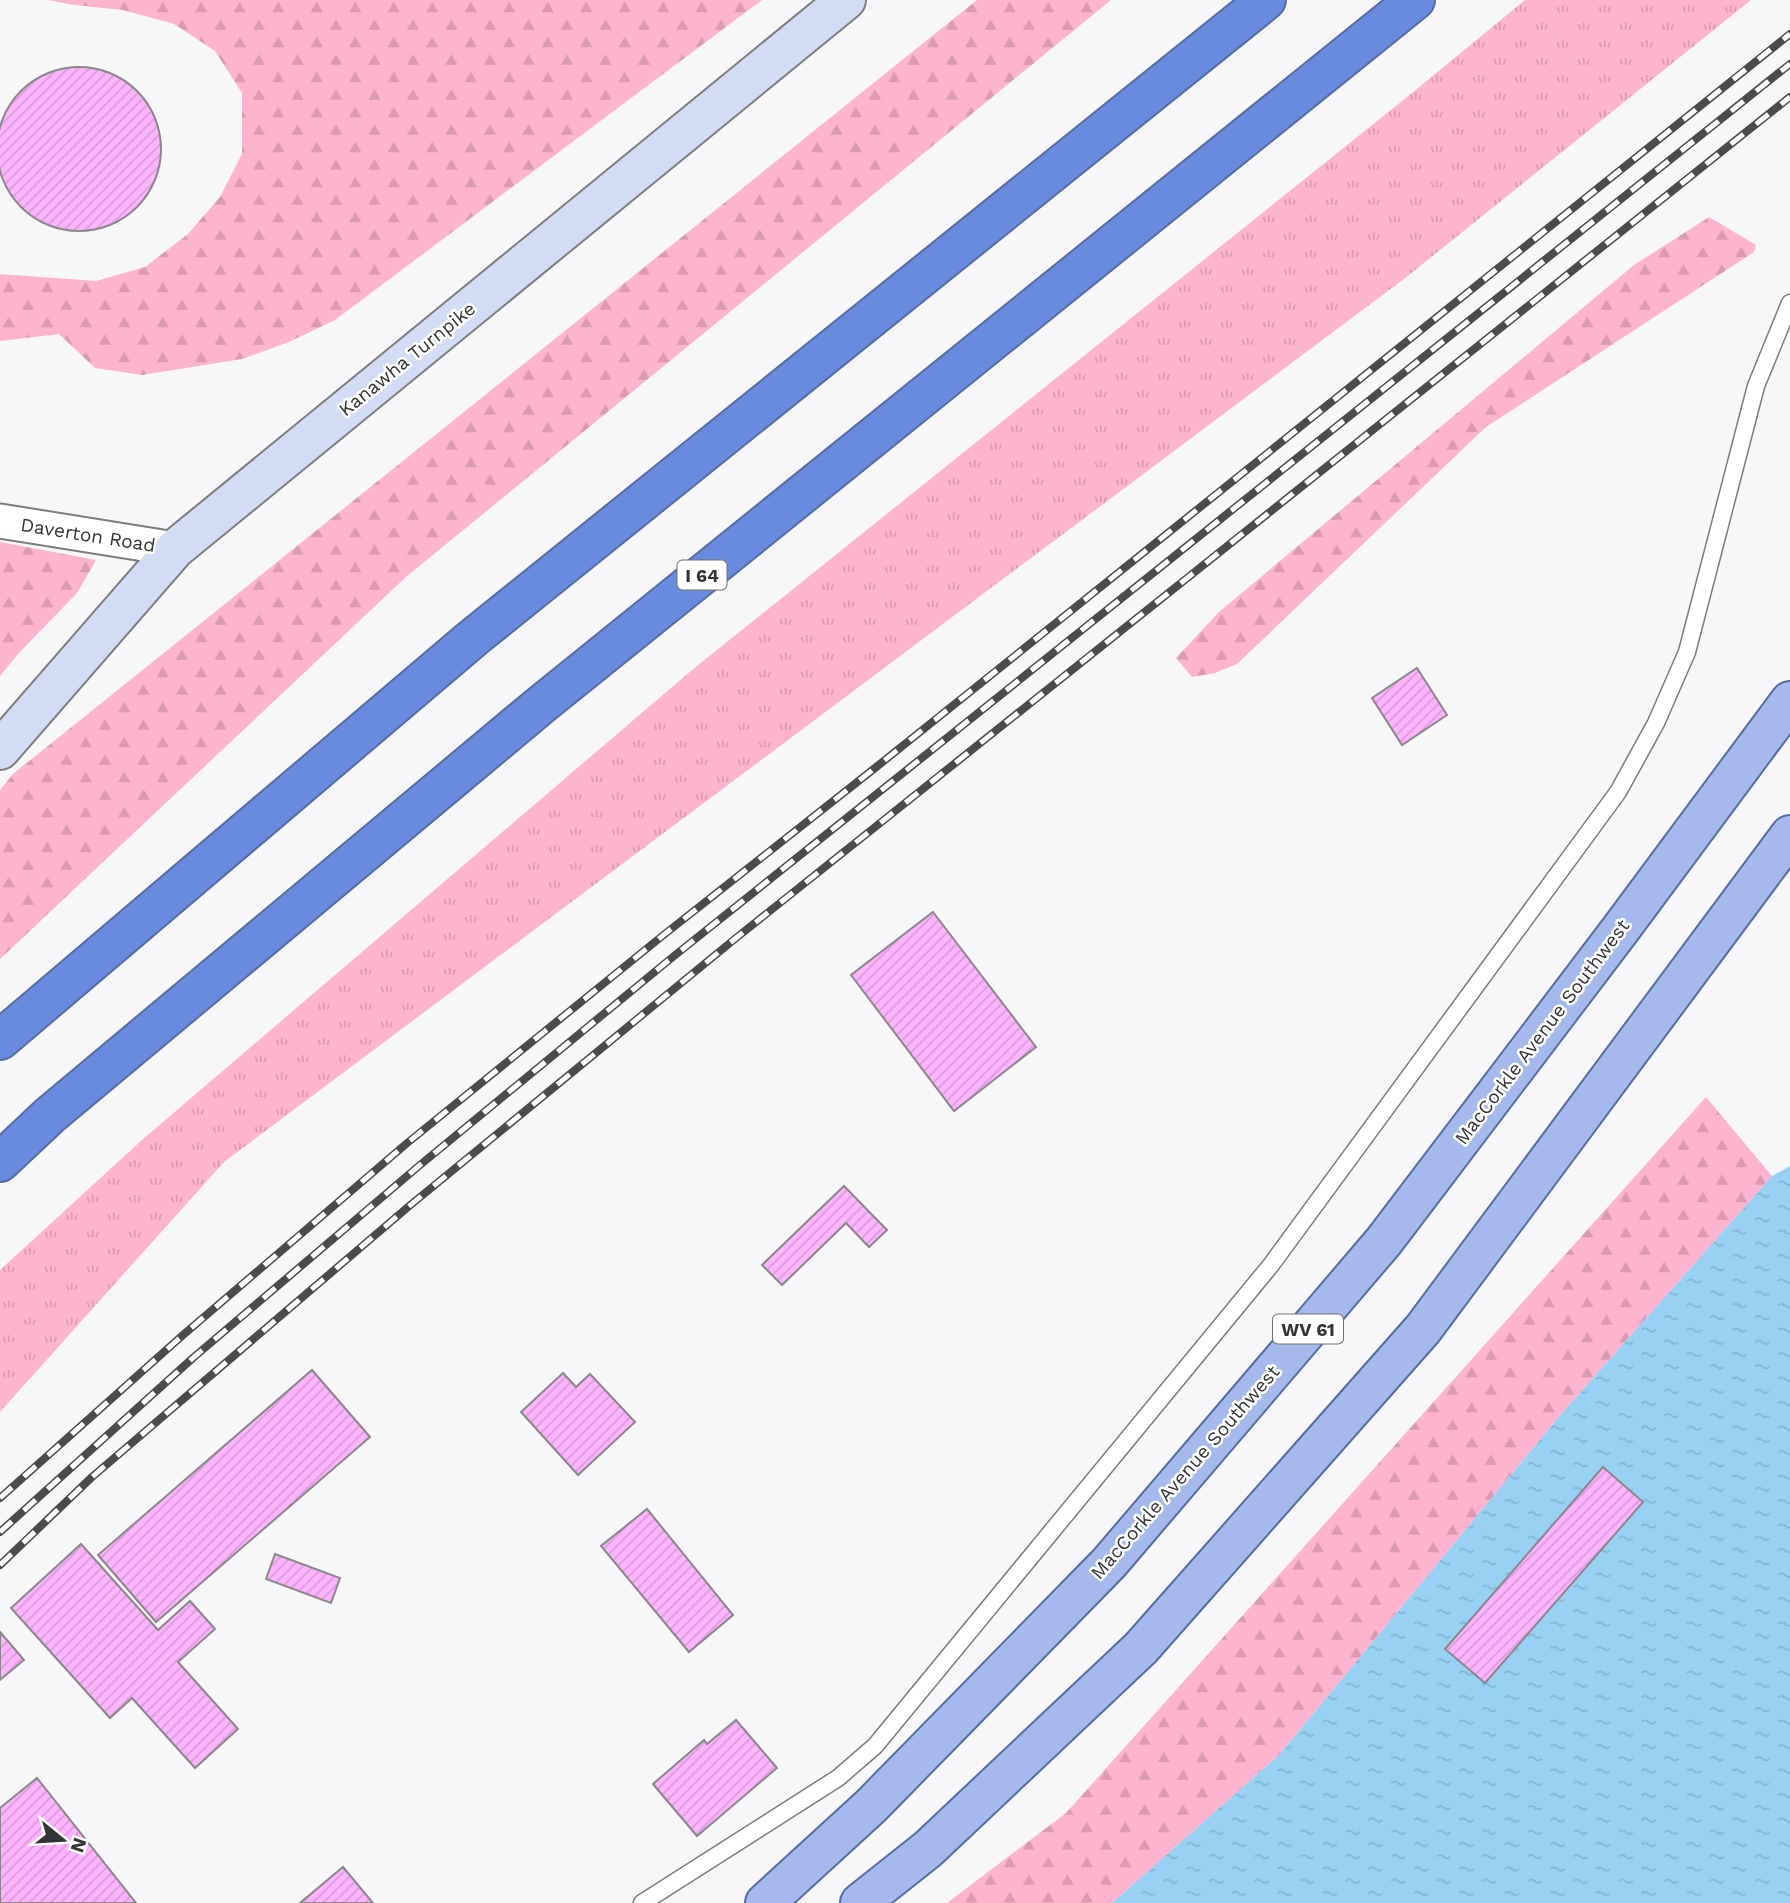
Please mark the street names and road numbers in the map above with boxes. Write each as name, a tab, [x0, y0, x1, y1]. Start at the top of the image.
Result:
street label: Kanawha Turnpike	[334, 297, 480, 421]
street label: Daverton Road	[19, 513, 157, 557]
road number: I 64	[678, 560, 726, 590]
street label: MacCorkle Avenue Southwest	[1450, 915, 1634, 1149]
road number: WV 61	[1273, 1314, 1343, 1344]
street label: MacCorkle Avenue Southwest	[1086, 1360, 1284, 1584]

